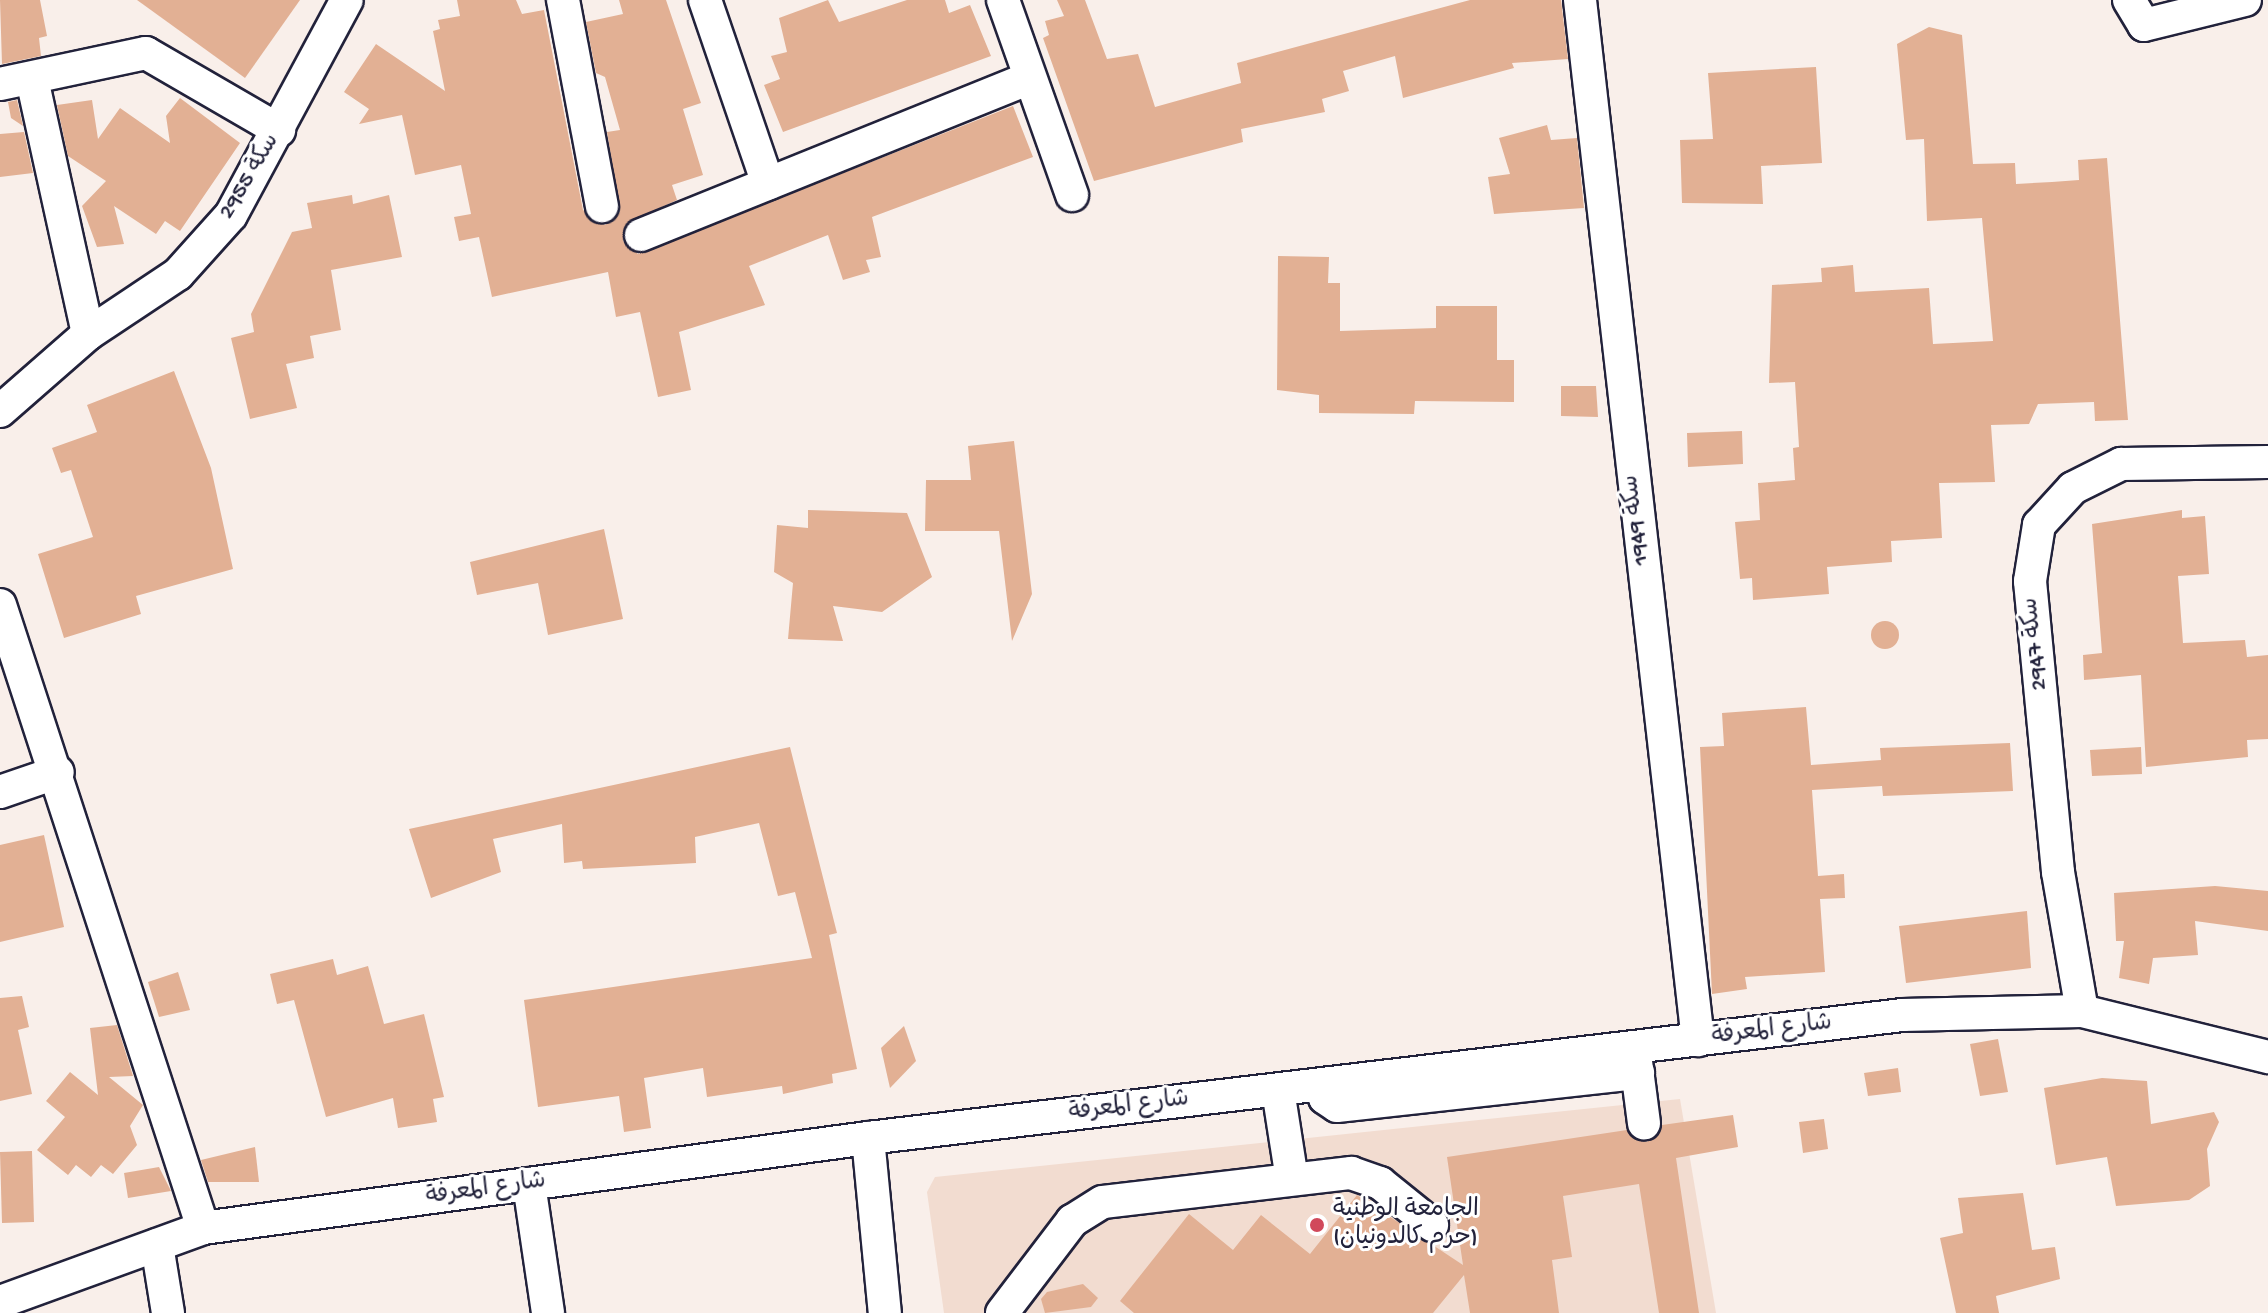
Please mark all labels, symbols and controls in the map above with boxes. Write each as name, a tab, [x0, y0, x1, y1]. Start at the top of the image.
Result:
street label: سكة 2955	[213, 129, 287, 225]
street label: سكة 1949	[1617, 473, 1657, 567]
street label: سكة 2947	[2017, 596, 2055, 692]
street label: شارع المعرفة	[1710, 1009, 1834, 1053]
street label: شارع المعرفة	[1067, 1085, 1191, 1129]
street label: شارع المعرفة	[424, 1167, 548, 1213]
place label: الجامعة الوطنية (حرم كالدونيان)	[1333, 1197, 1479, 1253]
marker: الجامعة الوطنية (حرم كالدونيان)	[1308, 1216, 1326, 1234]

